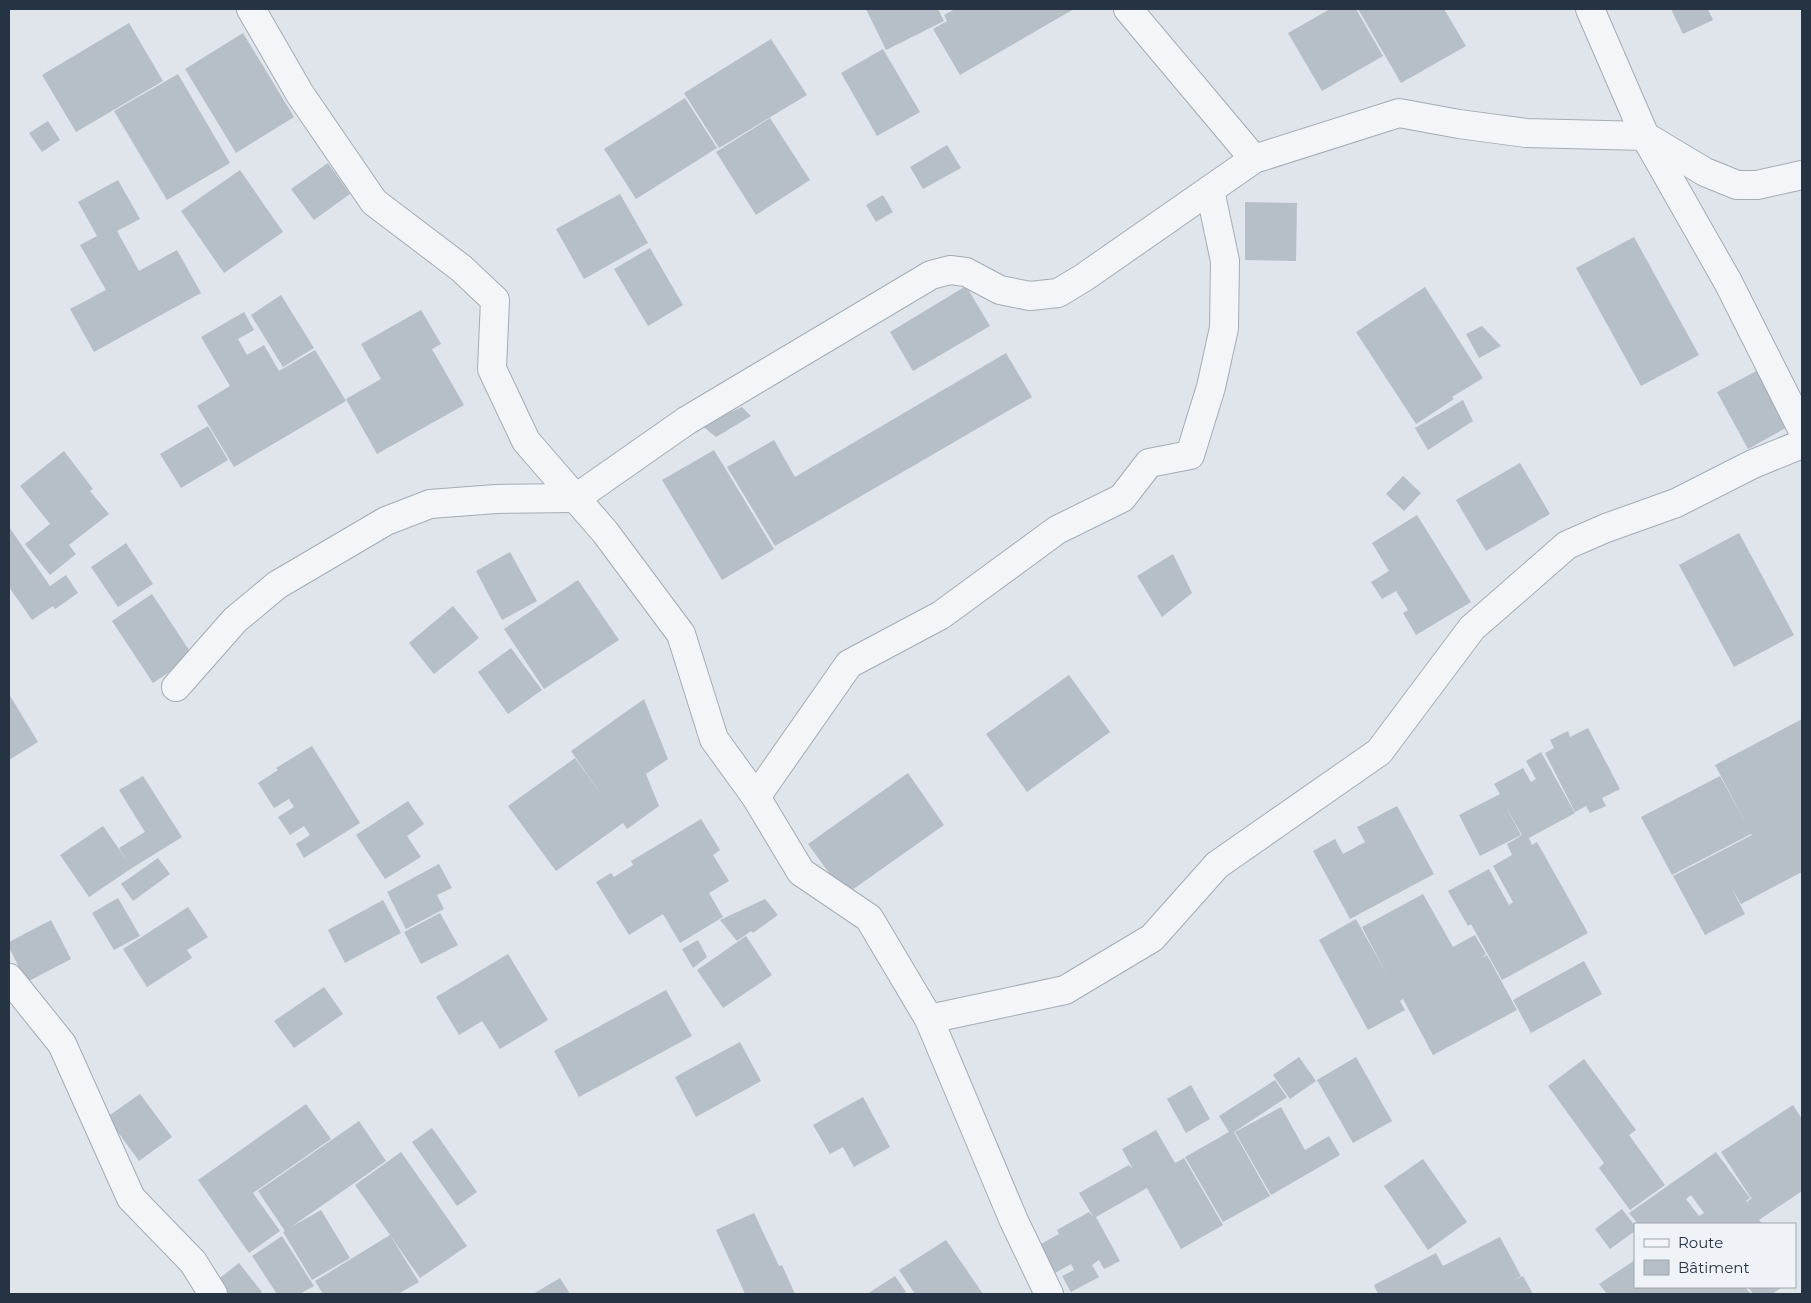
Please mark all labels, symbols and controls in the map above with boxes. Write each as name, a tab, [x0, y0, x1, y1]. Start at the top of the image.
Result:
legend	[1634, 1223, 1796, 1288]
text: Route	[1678, 1233, 1723, 1252]
text: Bâtiment	[1678, 1258, 1750, 1277]

